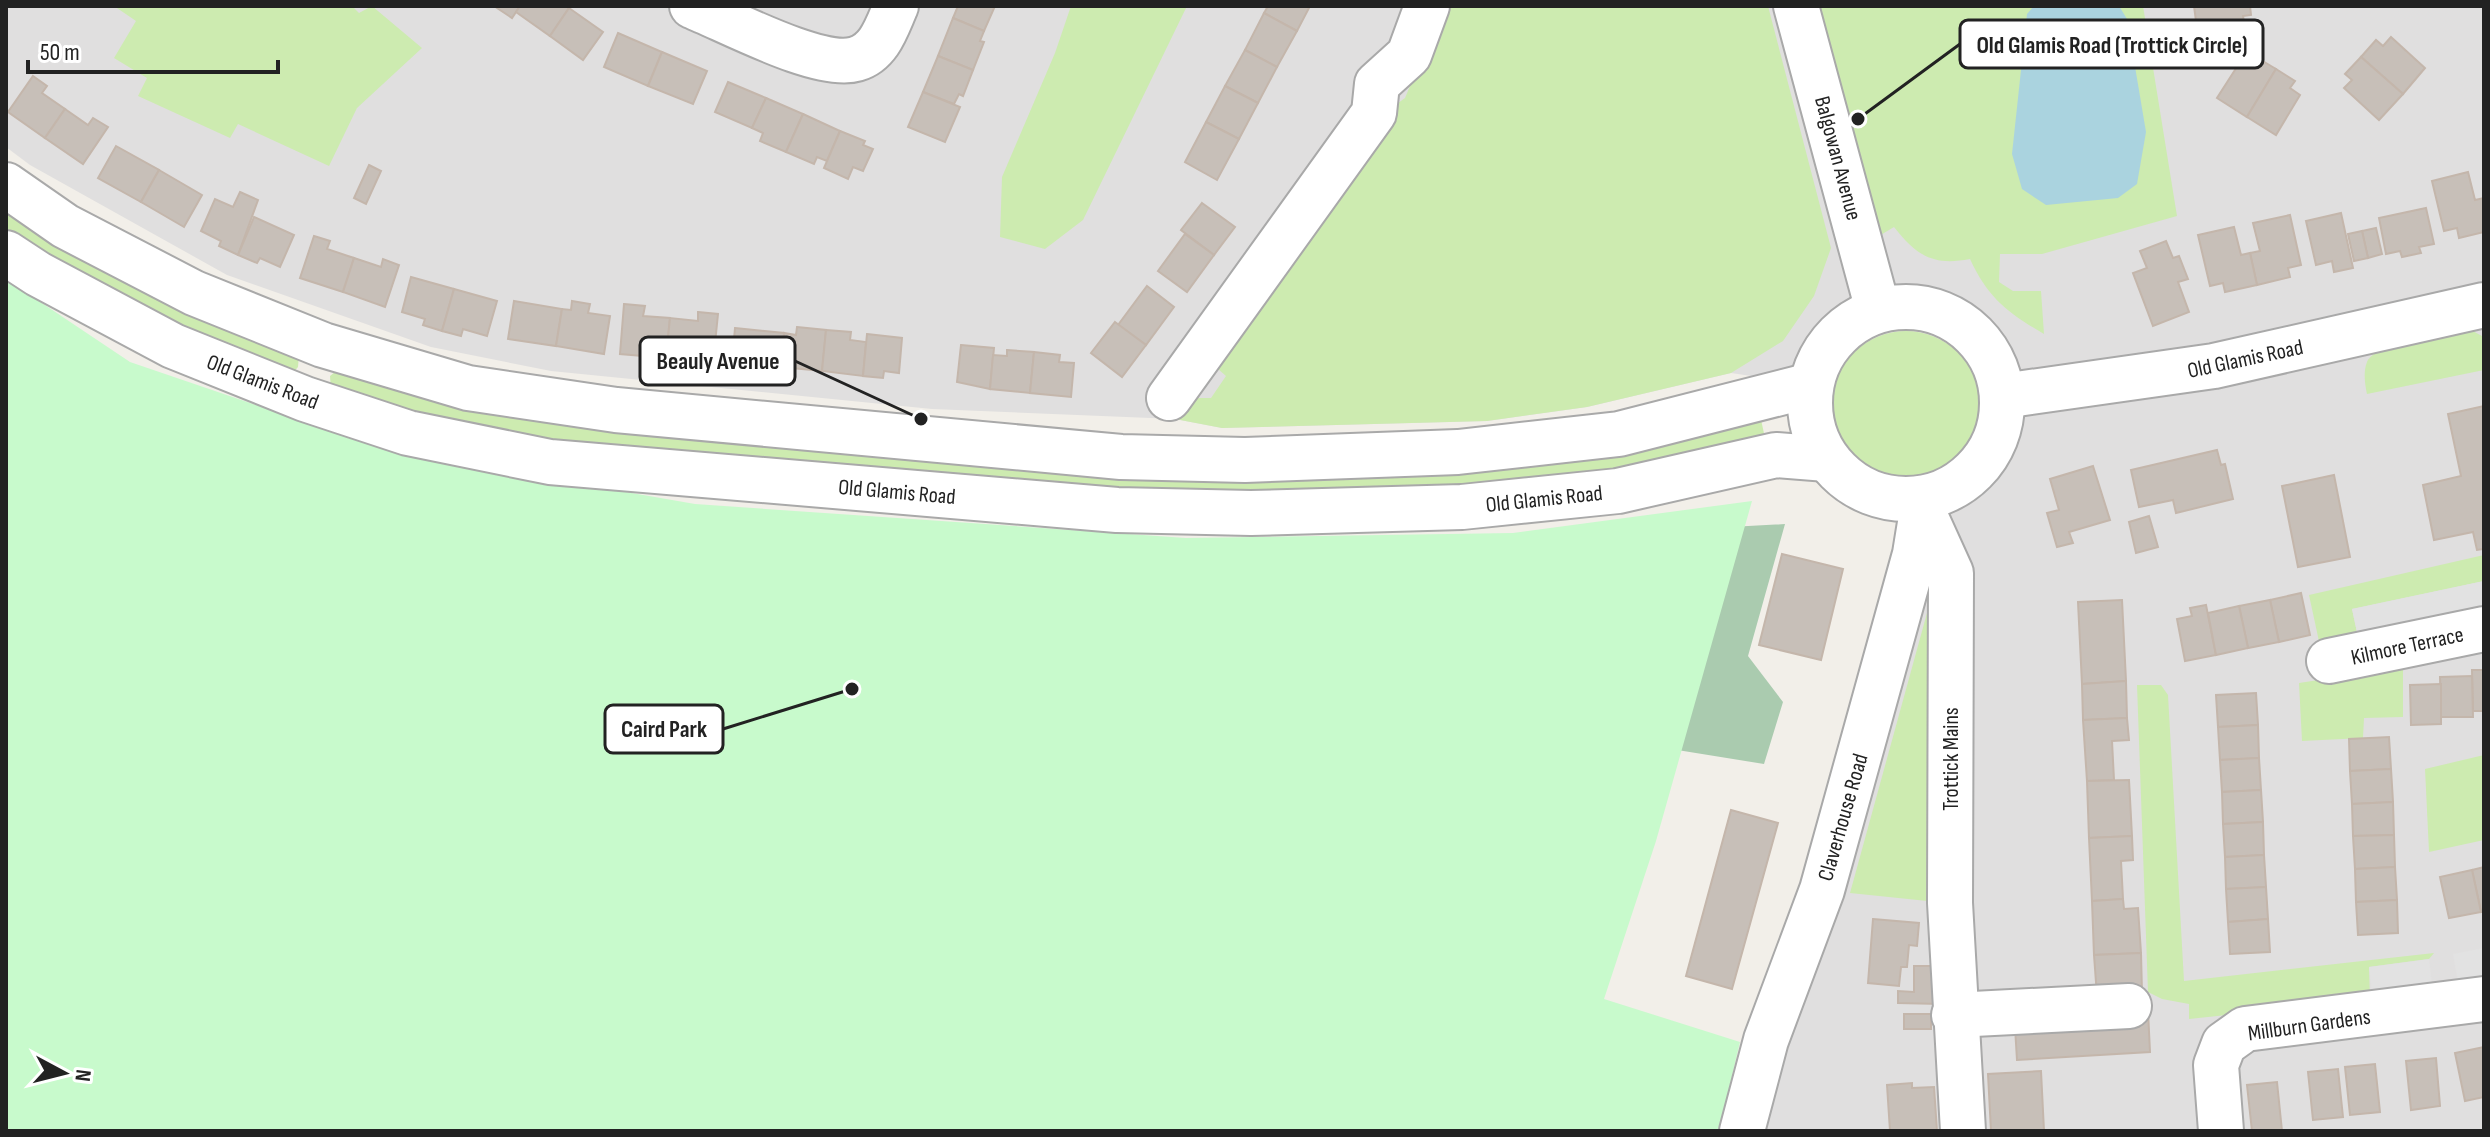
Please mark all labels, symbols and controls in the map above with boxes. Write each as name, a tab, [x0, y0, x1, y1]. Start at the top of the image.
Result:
callout: Old Glamis Road (Trottick Circle)	[1960, 20, 2263, 68]
scale bar	[28, 24, 278, 74]
text: Old Glamis Road (Trottick Circle)	[1976, 31, 2248, 60]
text: 50 m	[40, 38, 80, 67]
street label: Balgowan Avenue	[1808, 93, 1867, 223]
street label: Old Glamis Road	[2185, 334, 2306, 385]
callout: Beauly Avenue	[640, 337, 795, 385]
text: Beauly Avenue	[657, 347, 779, 376]
street label: Old Glamis Road	[203, 349, 322, 416]
street label: Old Glamis Road	[837, 474, 957, 511]
street label: Old Glamis Road	[1484, 480, 1604, 519]
street label: Kilmore Terrace	[2349, 621, 2466, 672]
callout: Caird Park	[605, 705, 723, 753]
street label: Trottick Mains	[1938, 707, 1965, 811]
text: Caird Park	[621, 715, 707, 744]
street label: Claverhouse Road	[1812, 751, 1875, 884]
street label: Millburn Gardens	[2246, 1004, 2372, 1047]
north arrow	[24, 1033, 104, 1113]
text: N	[68, 1068, 96, 1083]

